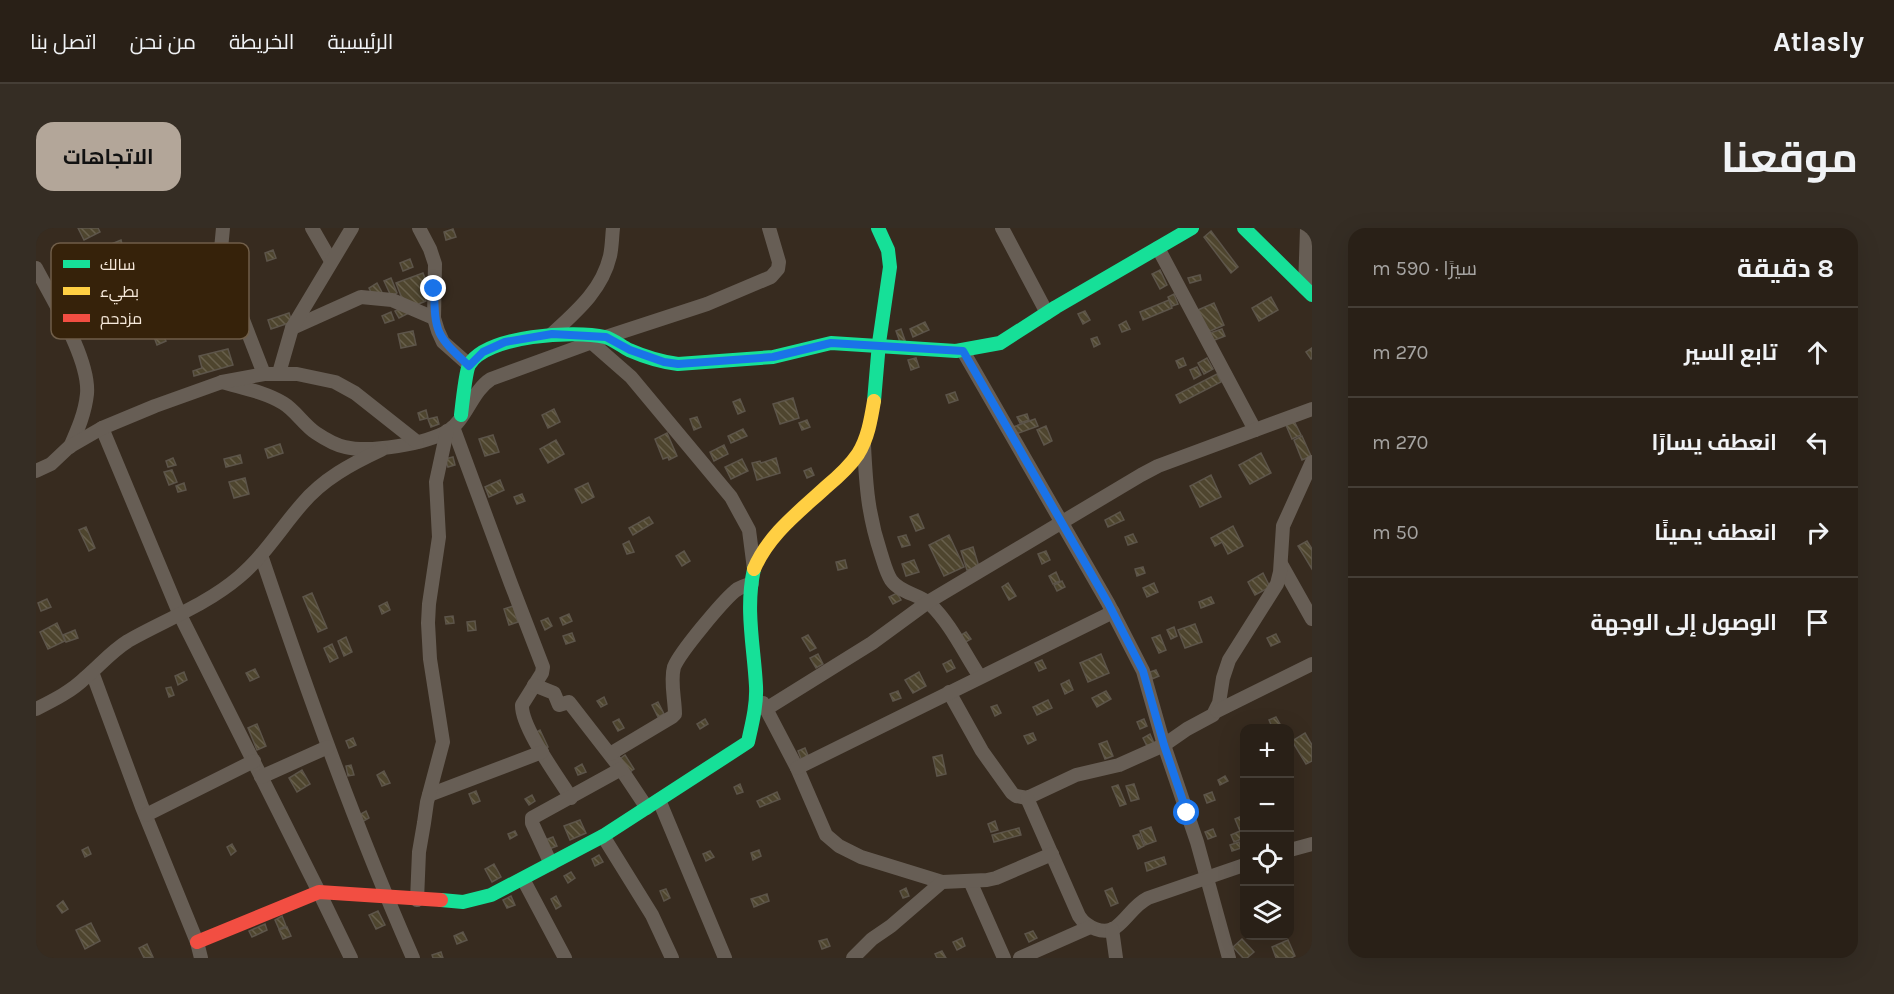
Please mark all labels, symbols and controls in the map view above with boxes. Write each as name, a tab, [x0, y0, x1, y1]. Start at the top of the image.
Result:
text: Atlasly	[1773, 25, 1864, 58]
text: اتصل بنا	[30, 30, 97, 54]
text: من نحن	[130, 30, 196, 54]
text: الخريطة	[229, 30, 294, 54]
text: الرئيسية	[327, 30, 393, 54]
button: الاتجاهات	[36, 122, 181, 191]
text: موقعنا	[1721, 133, 1858, 183]
legend	[51, 243, 249, 339]
text: 8 دقيقة	[1737, 253, 1834, 284]
text: سالك	[100, 255, 135, 274]
text: سيرًا · 590 m	[1372, 257, 1477, 280]
route end	[420, 275, 446, 301]
text: بطيء	[100, 282, 139, 305]
text: مزدحم	[100, 309, 142, 330]
icon: ahead	[1801, 336, 1834, 369]
text: تابع السير	[1684, 340, 1777, 366]
text: 270 m	[1372, 341, 1428, 364]
icon: left	[1801, 426, 1834, 459]
text: انعطف يسارًا	[1651, 430, 1777, 456]
text: 270 m	[1372, 431, 1428, 454]
icon: right	[1801, 516, 1834, 549]
text: انعطف يمينًا	[1654, 520, 1777, 546]
text: 50 m	[1372, 521, 1419, 544]
icon: arrive	[1801, 606, 1834, 639]
text: الوصول إلى الوجهة	[1591, 610, 1777, 636]
map controls	[1240, 724, 1294, 940]
button: +	[1240, 724, 1294, 778]
button: −	[1240, 778, 1294, 832]
route start	[1173, 799, 1199, 825]
button: locate	[1240, 832, 1294, 886]
button: layers	[1240, 886, 1294, 940]

